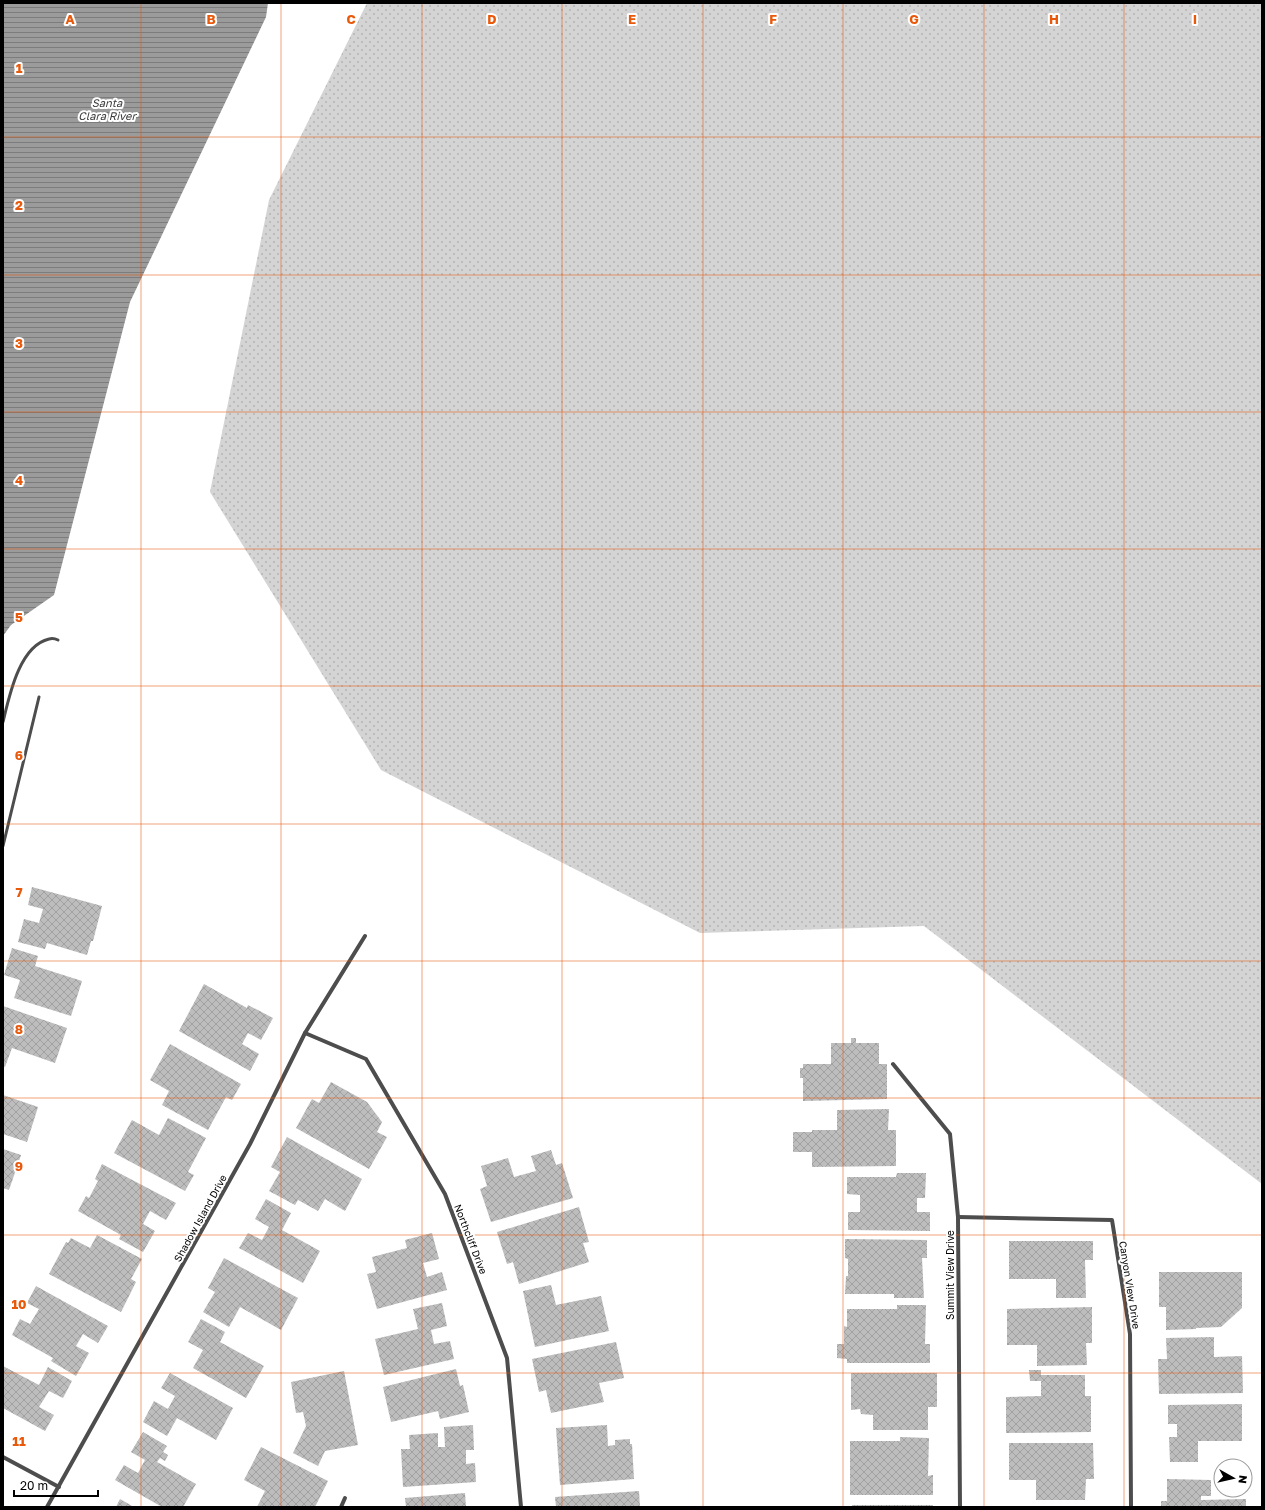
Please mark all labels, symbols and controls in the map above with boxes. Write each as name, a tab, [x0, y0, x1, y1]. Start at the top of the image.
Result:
text: A	[65, 11, 75, 27]
text: B	[206, 11, 216, 27]
text: C	[346, 11, 356, 27]
text: D	[487, 11, 497, 27]
text: E	[628, 11, 636, 27]
text: F	[769, 11, 777, 27]
text: G	[909, 11, 919, 27]
text: H	[1049, 11, 1059, 27]
text: I	[1193, 11, 1197, 27]
text: 1	[16, 60, 23, 76]
water label: Santa Clara River	[78, 96, 137, 122]
text: 2	[15, 197, 23, 213]
text: 3	[15, 335, 23, 351]
text: 4	[15, 472, 23, 488]
text: 5	[15, 609, 23, 625]
text: 6	[15, 747, 23, 763]
text: 7	[15, 884, 23, 900]
text: 8	[15, 1021, 23, 1037]
text: 9	[15, 1158, 23, 1174]
street label: Shadow Island Drive	[171, 1172, 229, 1264]
street label: Northcliff Drive	[452, 1202, 490, 1276]
street label: Summit View Drive	[944, 1230, 956, 1320]
street label: Canyon View Drive	[1117, 1240, 1143, 1330]
text: 10	[11, 1296, 27, 1312]
text: 11	[12, 1433, 26, 1449]
north arrow	[1213, 1458, 1253, 1498]
scale bar	[14, 1472, 98, 1498]
text: N	[1236, 1474, 1250, 1485]
text: 20 m	[20, 1478, 48, 1493]

